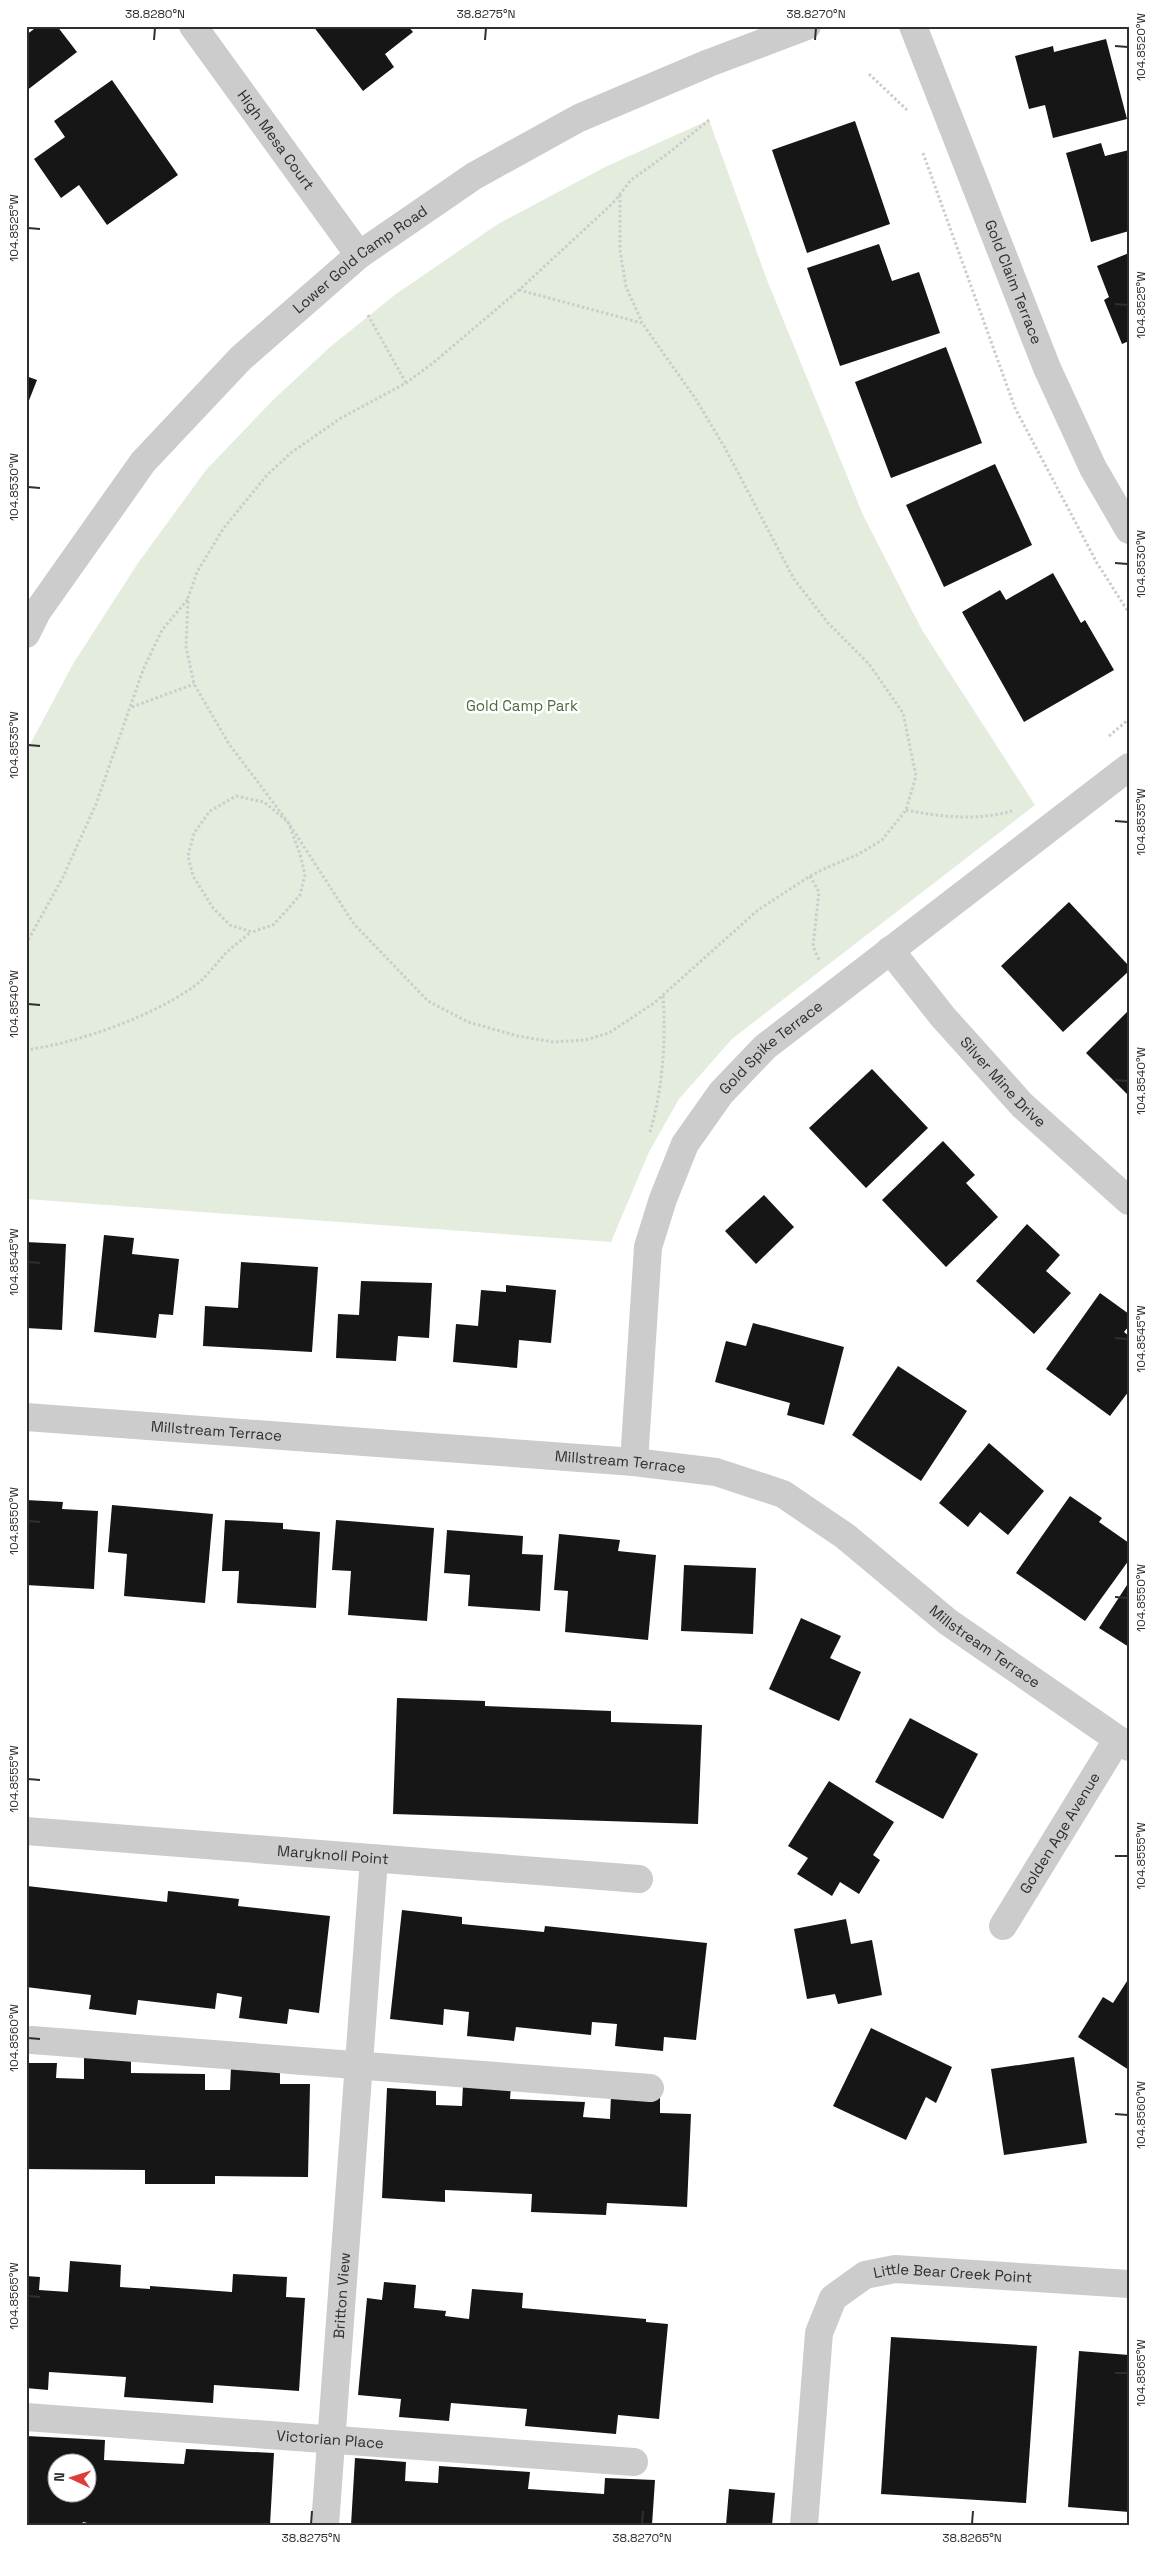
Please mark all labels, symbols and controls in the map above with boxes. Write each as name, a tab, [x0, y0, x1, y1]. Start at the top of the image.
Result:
text: 38.8280°N	[125, 6, 185, 22]
text: 38.8275°N	[457, 6, 515, 22]
text: 38.8270°N	[786, 6, 846, 22]
text: 104.8520°W	[1133, 13, 1149, 81]
street label: High Mesa Court	[234, 86, 319, 194]
text: 104.8525°W	[6, 194, 22, 262]
street label: Lower Gold Camp Road	[289, 201, 431, 317]
street label: Gold Claim Terrace	[981, 217, 1047, 347]
text: 104.8525°W	[1133, 271, 1149, 339]
text: 104.8530°W	[6, 453, 22, 521]
text: 104.8530°W	[1133, 530, 1149, 598]
park label: Gold Camp Park	[466, 696, 578, 715]
text: 104.8535°W	[6, 711, 22, 779]
text: 104.8535°W	[1133, 788, 1149, 856]
text: 104.8540°W	[6, 969, 22, 1038]
street label: Gold Spike Terrace	[715, 996, 826, 1098]
street label: Silver Mine Drive	[956, 1033, 1050, 1131]
text: 104.8540°W	[1133, 1046, 1149, 1115]
text: 104.8545°W	[6, 1228, 22, 1296]
text: 104.8545°W	[1133, 1305, 1149, 1373]
street label: Millstream Terrace	[150, 1416, 283, 1445]
street label: Millstream Terrace	[554, 1446, 687, 1477]
text: 104.8550°W	[6, 1487, 22, 1555]
text: 104.8550°W	[1133, 1564, 1149, 1632]
street label: Millstream Terrace	[926, 1600, 1044, 1692]
text: 104.8555°W	[6, 1745, 22, 1813]
street label: Golden Age Avenue	[1015, 1769, 1104, 1897]
text: 104.8555°W	[1133, 1822, 1149, 1890]
street label: Maryknoll Point	[277, 1841, 390, 1868]
text: 104.8560°W	[6, 2003, 22, 2072]
text: 104.8560°W	[1133, 2080, 1149, 2149]
street label: Britton View	[329, 2252, 354, 2340]
street label: Little Bear Creek Point	[871, 2259, 1033, 2287]
text: 104.8565°W	[6, 2262, 22, 2330]
text: 104.8565°W	[1133, 2339, 1149, 2407]
street label: Victorian Place	[276, 2426, 385, 2452]
north arrow	[48, 2454, 98, 2504]
text: N	[50, 2472, 68, 2482]
text: 38.8275°N	[282, 2530, 340, 2546]
text: 38.8270°N	[612, 2530, 672, 2546]
text: 38.8265°N	[942, 2530, 1002, 2546]

